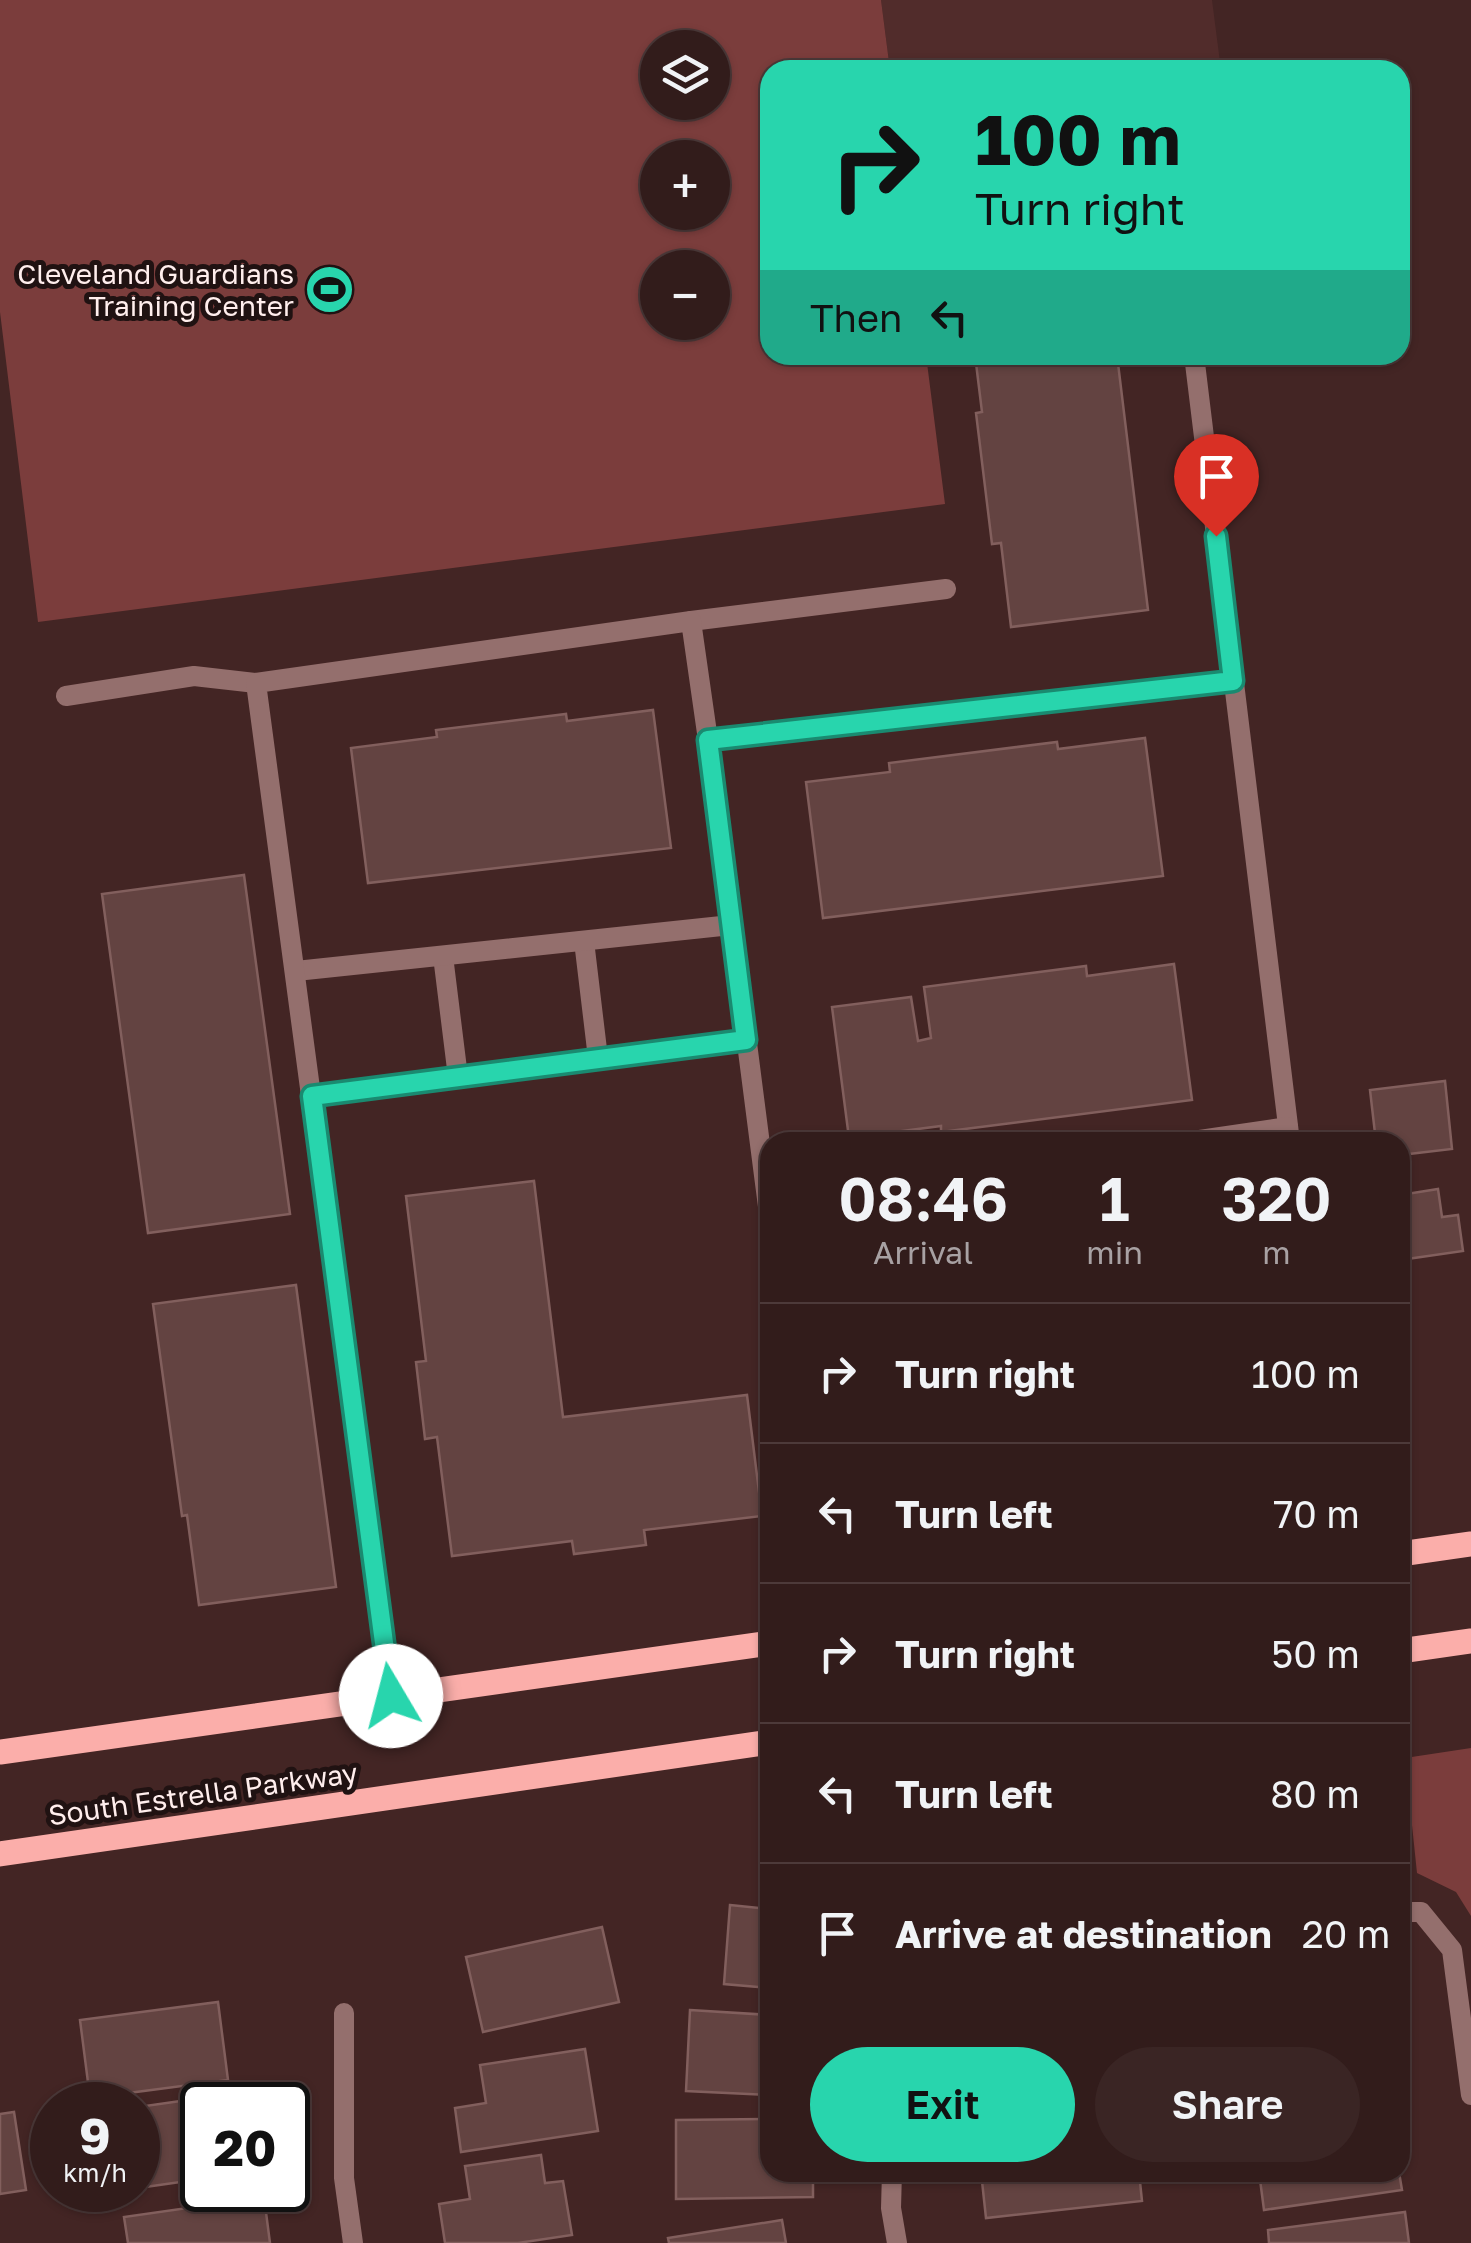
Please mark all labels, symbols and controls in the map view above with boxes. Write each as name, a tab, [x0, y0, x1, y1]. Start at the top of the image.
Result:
map controls	[640, 30, 730, 340]
button: layers	[640, 30, 730, 120]
text: 100 m	[975, 96, 1181, 180]
icon: right	[810, 100, 940, 230]
button: +	[640, 140, 730, 230]
text: Turn right	[975, 181, 1185, 235]
button: −	[640, 250, 730, 340]
place label: Cleveland Guardians Training Center	[17, 257, 294, 322]
sports icon: Cleveland Guardians Training Center	[303, 264, 355, 316]
icon: left	[922, 290, 977, 345]
text: Then	[810, 295, 902, 340]
pin	[1174, 434, 1259, 537]
icon: arrive	[1189, 449, 1244, 504]
text: 08:46	[838, 1162, 1008, 1234]
text: 1	[1100, 1162, 1130, 1234]
text: 320	[1221, 1162, 1332, 1234]
text: Arrival	[873, 1233, 973, 1271]
text: min	[1086, 1233, 1143, 1271]
text: m	[1262, 1233, 1291, 1271]
icon: right	[810, 1346, 865, 1401]
text: Turn right	[895, 1351, 1075, 1396]
text: 100 m	[1251, 1351, 1360, 1396]
icon: left	[810, 1486, 865, 1541]
text: Turn left	[895, 1491, 1053, 1536]
text: 70 m	[1273, 1491, 1360, 1536]
icon: right	[810, 1626, 865, 1681]
text: Turn right	[895, 1631, 1075, 1676]
text: 50 m	[1271, 1631, 1360, 1676]
position arrow	[339, 1644, 443, 1748]
street label: South Estrella Parkway	[46, 1755, 360, 1832]
icon: left	[810, 1766, 865, 1821]
text: Turn left	[895, 1771, 1053, 1816]
text: 80 m	[1270, 1771, 1360, 1816]
icon: arrive	[810, 1906, 865, 1961]
text: Arrive at destination	[895, 1911, 1272, 1956]
text: 20 m	[1302, 1911, 1390, 1956]
button: Exit	[810, 2047, 1075, 2162]
button: Share	[1095, 2047, 1360, 2162]
speed limit sign: 20	[180, 2082, 310, 2212]
text: 9	[79, 2105, 111, 2165]
text: km/h	[63, 2157, 127, 2188]

